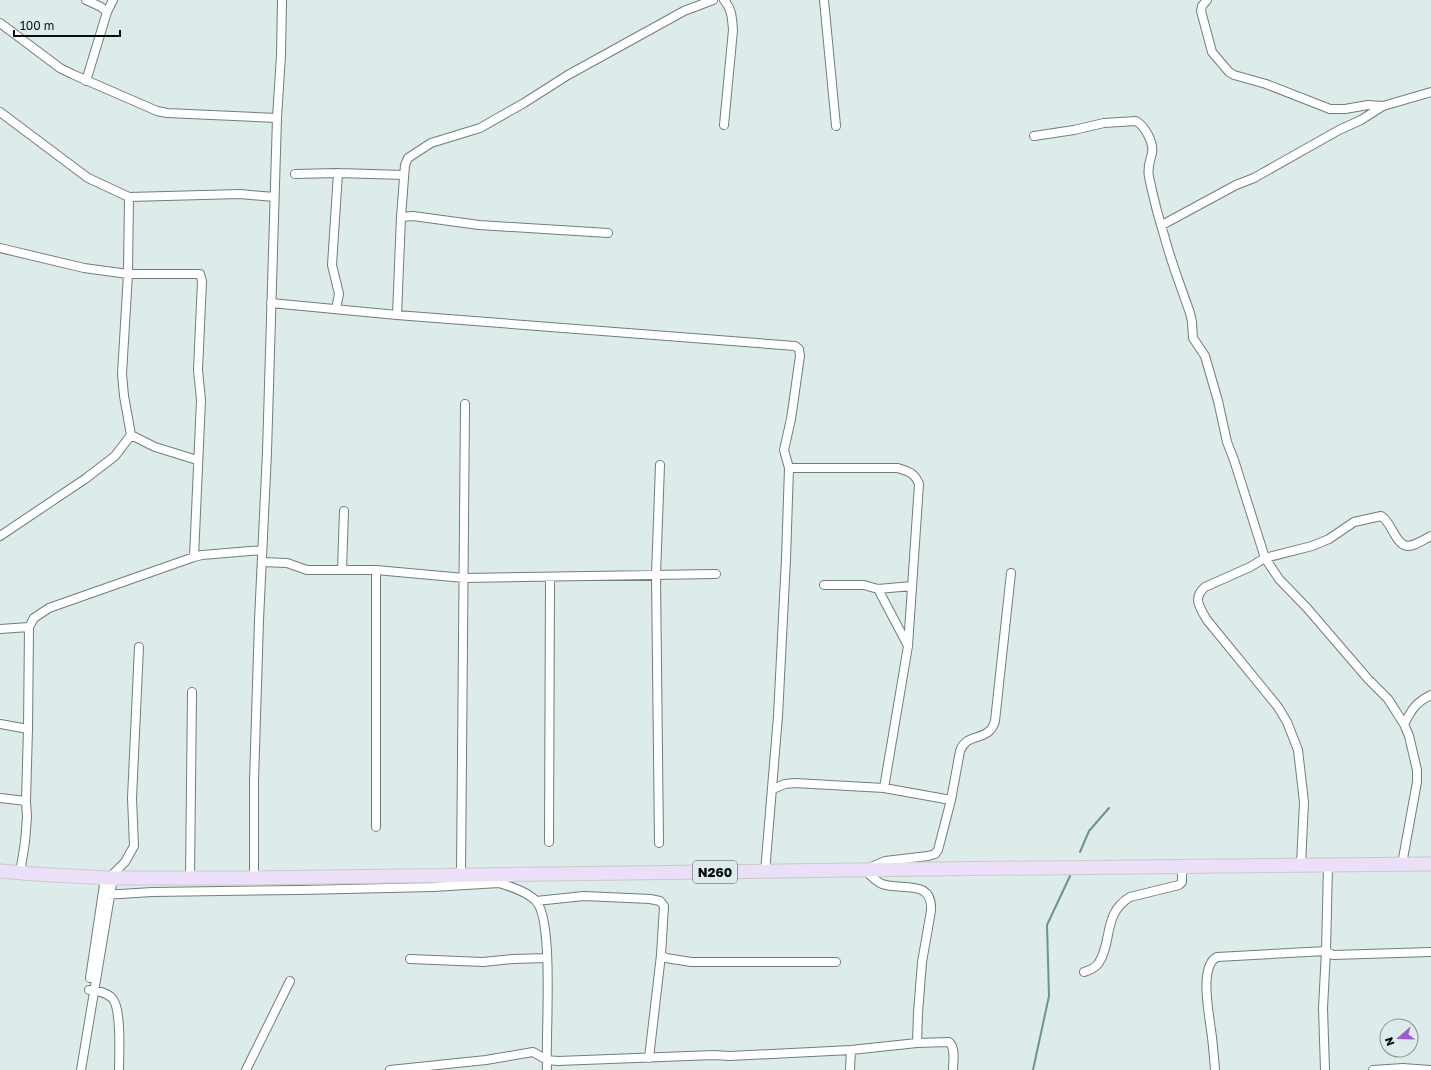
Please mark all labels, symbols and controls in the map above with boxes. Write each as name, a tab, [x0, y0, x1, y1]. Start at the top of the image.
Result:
scale bar	[14, 12, 120, 38]
text: 100 m	[20, 18, 54, 33]
road number: N260	[693, 861, 737, 883]
north arrow	[1379, 1018, 1419, 1058]
text: N	[1382, 1035, 1397, 1048]

